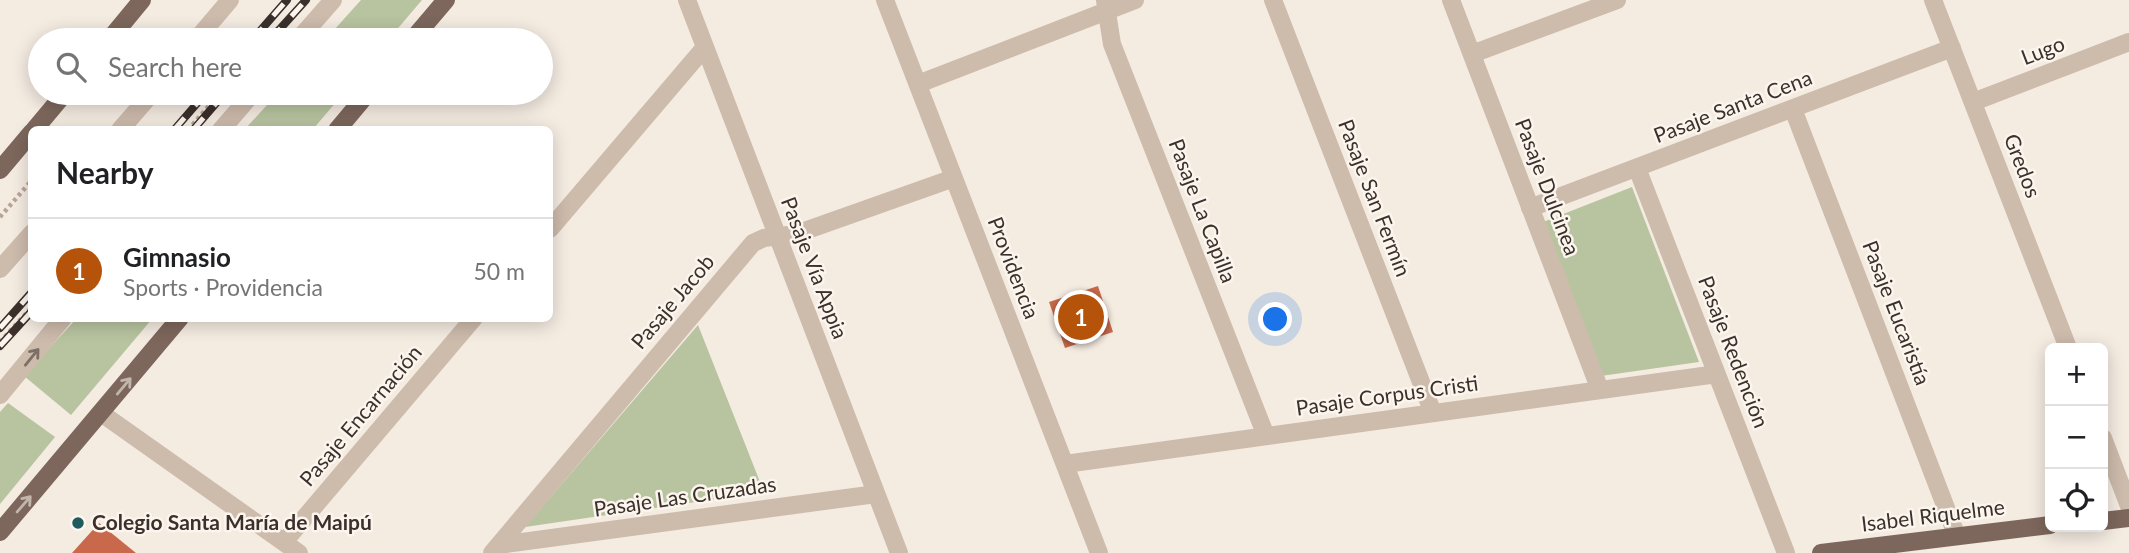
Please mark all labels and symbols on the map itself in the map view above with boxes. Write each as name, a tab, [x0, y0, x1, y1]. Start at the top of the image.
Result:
street label: Lugo	[2017, 30, 2068, 69]
street label: Pasaje Santa Cena	[1650, 64, 1815, 147]
street label: Pasaje San Fermín	[1334, 115, 1417, 280]
street label: Pasaje Dulcinea	[1511, 115, 1586, 258]
street label: Gredos	[2000, 130, 2047, 201]
street label: Pasaje La Capilla	[1165, 135, 1242, 286]
street label: Pasaje Vía Appia	[777, 193, 854, 342]
street label: Providencia	[984, 213, 1045, 322]
street label: Pasaje Eucaristía	[1858, 237, 1936, 388]
street label: Pasaje Jacob	[625, 249, 719, 353]
street label: Pasaje Redención	[1694, 272, 1775, 431]
pin: 1	[1058, 291, 1104, 343]
your location	[1258, 302, 1292, 336]
street label: Pasaje Encarnación	[294, 339, 426, 491]
one-way arrow	[24, 349, 40, 367]
street label: Pasaje Corpus Cristi	[1294, 369, 1480, 420]
one-way arrow	[116, 378, 132, 396]
street label: Pasaje Las Cruzadas	[592, 470, 778, 521]
street label: Isabel Riquelme	[1860, 493, 2006, 536]
one-way arrow	[16, 495, 32, 513]
place label: Colegio Santa María de Maipú	[92, 509, 372, 534]
marker: Colegio Santa María de Maipú	[70, 515, 86, 531]

